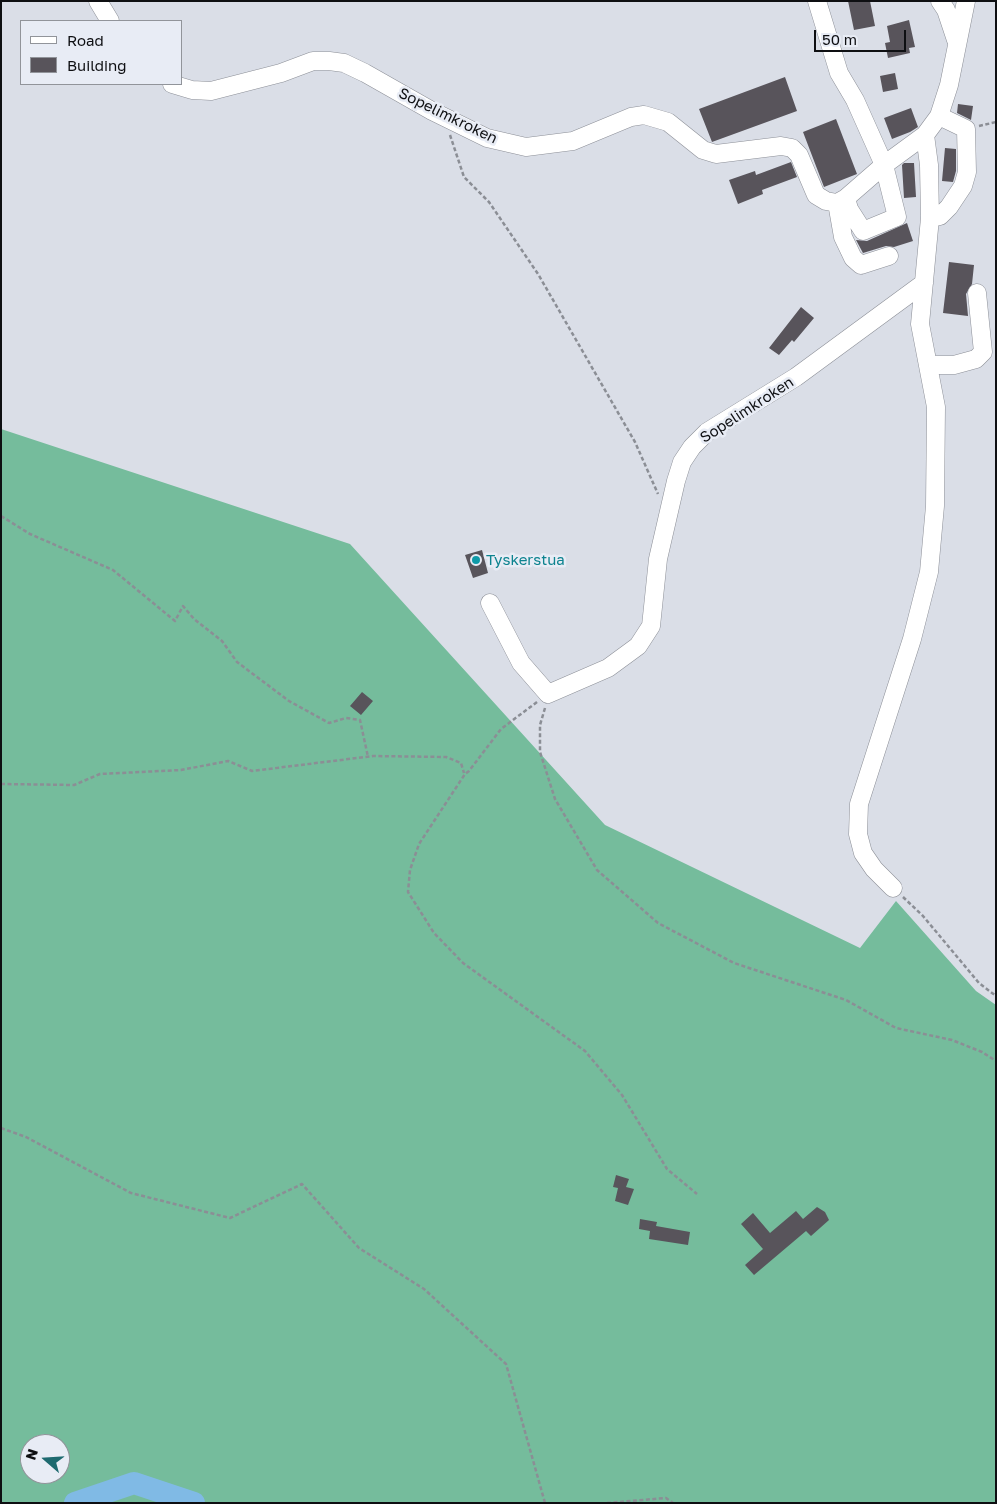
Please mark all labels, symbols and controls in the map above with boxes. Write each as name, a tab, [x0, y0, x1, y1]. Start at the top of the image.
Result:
legend	[20, 20, 182, 85]
scale bar	[817, 20, 910, 52]
text: 50 m	[822, 30, 857, 48]
text: Road	[67, 31, 104, 49]
text: Building	[67, 56, 127, 74]
street label: Sopelimkroken	[396, 84, 500, 148]
street label: Sopelimkroken	[697, 373, 797, 447]
place label: Tyskerstua	[486, 551, 565, 569]
marker: Tyskerstua	[470, 554, 482, 566]
north arrow	[20, 1434, 70, 1484]
text: N	[22, 1446, 41, 1462]

